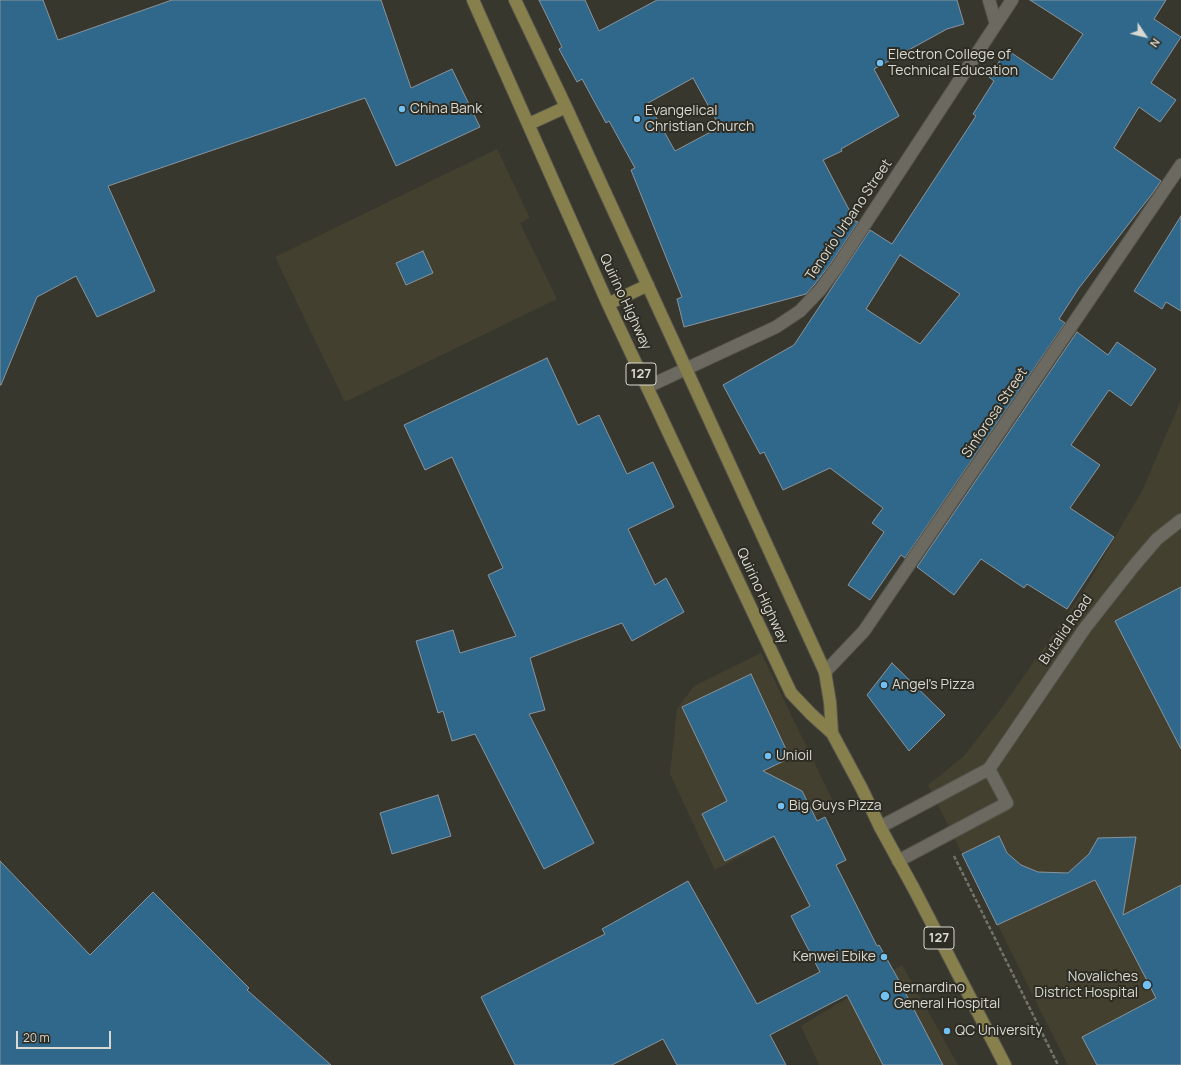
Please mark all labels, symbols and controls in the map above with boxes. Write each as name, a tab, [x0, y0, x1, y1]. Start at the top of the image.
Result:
north arrow	[1125, 16, 1165, 56]
text: N	[1147, 36, 1164, 51]
place label: Electron College of Technical Education	[888, 47, 1018, 80]
marker: Electron College of Technical Education	[875, 58, 885, 68]
place label: China Bank	[410, 101, 482, 117]
place label: Evangelical Christian Church	[645, 103, 754, 136]
marker: China Bank	[397, 104, 407, 114]
marker: Evangelical Christian Church	[632, 114, 642, 124]
street label: Tenorio Urbano Street	[802, 156, 896, 284]
street label: Quirino Highway	[595, 251, 655, 353]
road number: 127	[626, 363, 656, 385]
street label: Sinforosa Street	[959, 365, 1031, 461]
street label: Quirino Highway	[732, 545, 792, 647]
street label: Butalid Road	[1036, 592, 1096, 668]
place label: Angel's Pizza	[892, 677, 974, 693]
marker: Angel's Pizza	[879, 680, 889, 690]
place label: Unioil	[776, 748, 812, 764]
marker: Unioil	[763, 751, 773, 761]
place label: Big Guys Pizza	[789, 798, 882, 814]
marker: Big Guys Pizza	[776, 801, 786, 811]
road number: 127	[924, 927, 954, 949]
place label: Kenwei Ebike	[793, 949, 876, 965]
marker: Kenwei Ebike	[879, 952, 889, 962]
place label: Novaliches District Hospital	[1035, 969, 1138, 1002]
marker: Novaliches District Hospital	[1141, 979, 1153, 991]
place label: Bernardino General Hospital	[894, 980, 1000, 1012]
marker: Bernardino General Hospital	[879, 990, 891, 1002]
scale bar	[18, 1023, 113, 1049]
place label: QC University	[955, 1023, 1043, 1039]
marker: QC University	[942, 1026, 952, 1036]
text: 20 m	[23, 1029, 50, 1046]

